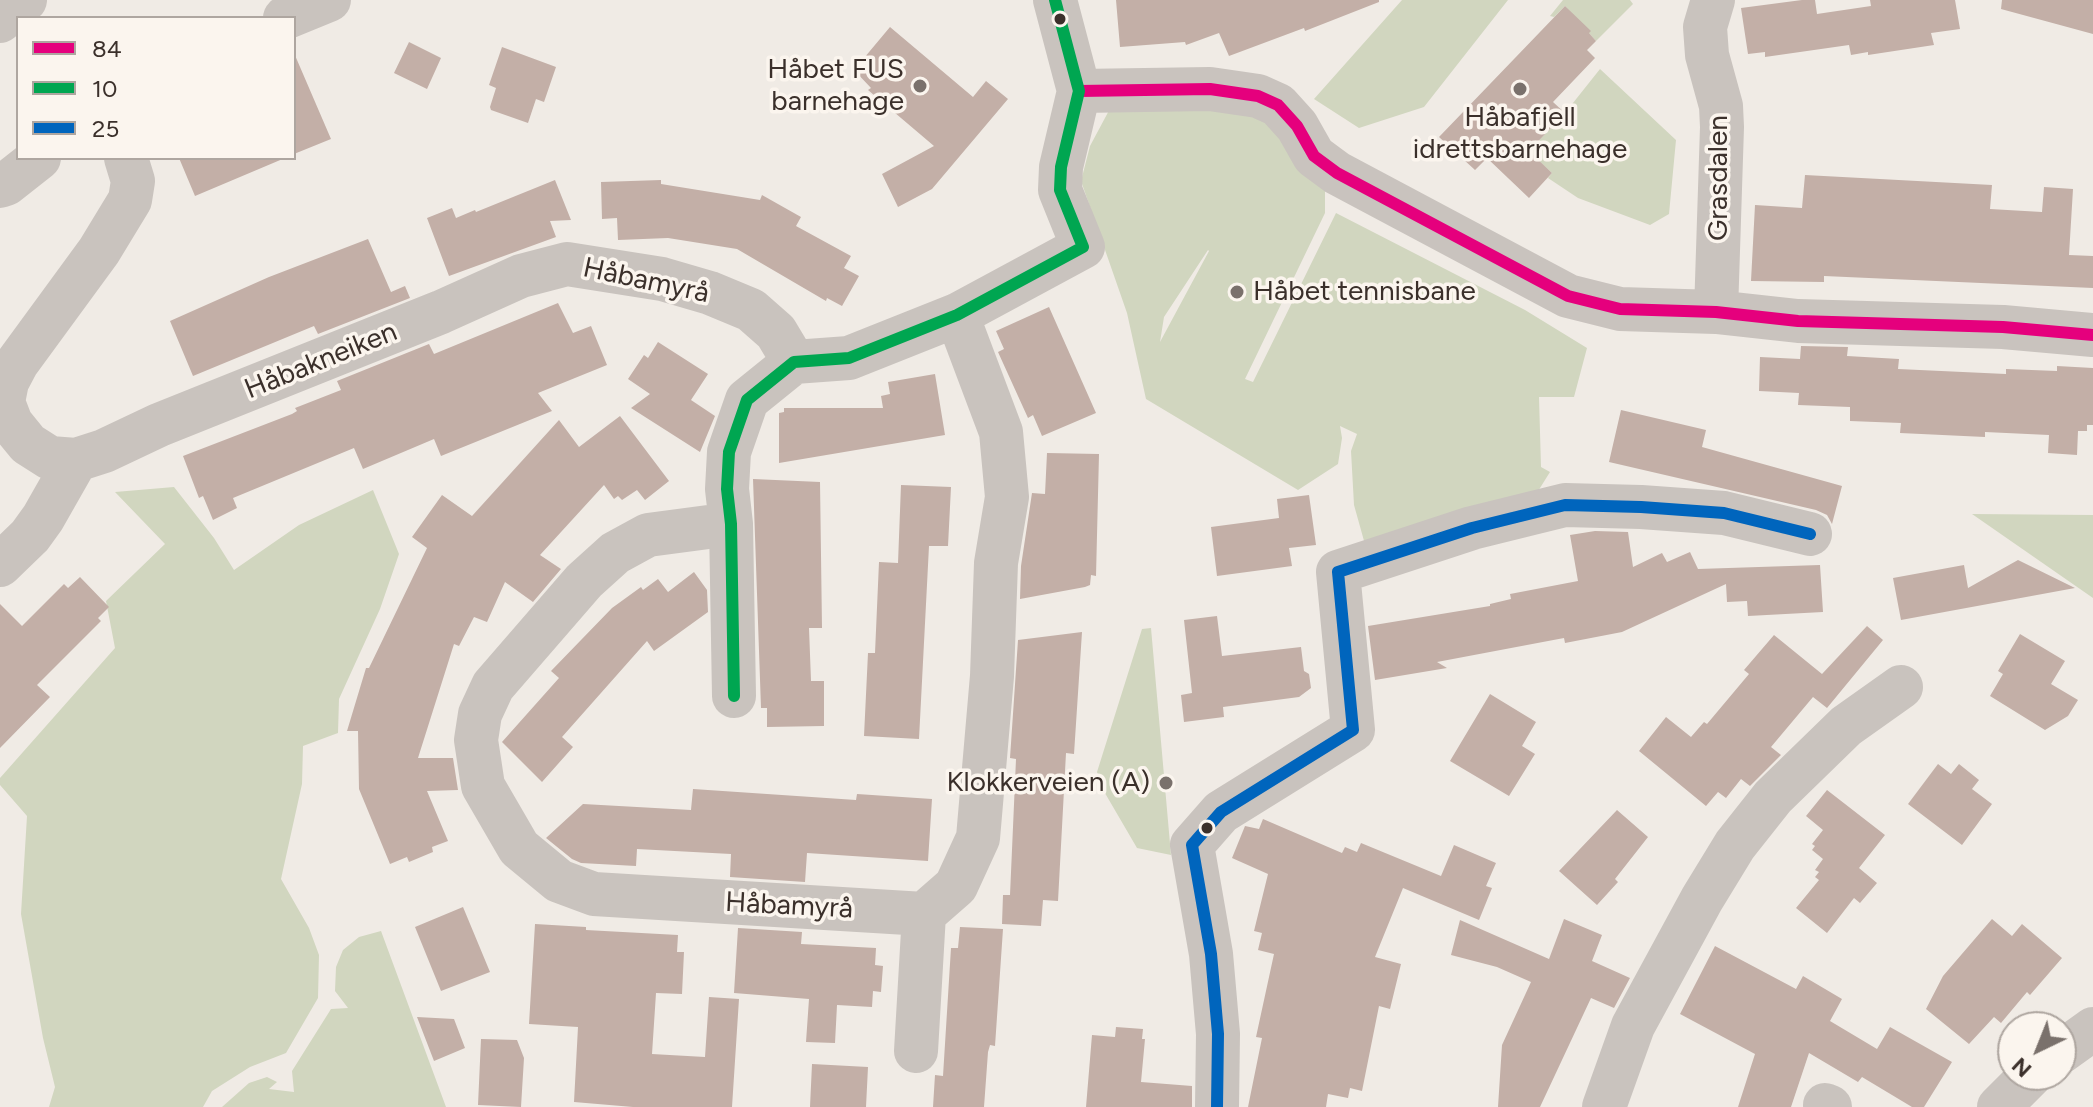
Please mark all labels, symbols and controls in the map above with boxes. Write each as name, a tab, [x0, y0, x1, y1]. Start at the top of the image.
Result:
unlabelled marker	[1052, 11, 1068, 27]
legend	[16, 16, 296, 160]
text: 84	[92, 34, 122, 63]
place label: Håbet FUS barnehage	[767, 53, 904, 119]
text: 10	[92, 74, 117, 103]
marker: Håbet FUS barnehage	[911, 77, 929, 95]
marker: Håbafjell idrettsbarnehage	[1511, 80, 1529, 98]
place label: Håbafjell idrettsbarnehage	[1413, 101, 1627, 167]
text: 25	[92, 114, 119, 143]
street label: Grasdalen	[1702, 115, 1736, 241]
street label: Håbamyrå	[580, 251, 712, 311]
place label: Håbet tennisbane	[1253, 275, 1476, 309]
marker: Håbet tennisbane	[1228, 283, 1246, 301]
street label: Håbakneiken	[240, 315, 402, 407]
place label: Klokkerveien (A)	[946, 766, 1150, 800]
marker: Klokkerveien (A)	[1157, 774, 1175, 792]
unlabelled marker	[1199, 820, 1215, 836]
street label: Håbamyrå	[724, 886, 854, 926]
north arrow	[1997, 1011, 2077, 1091]
text: N	[2006, 1052, 2037, 1083]

